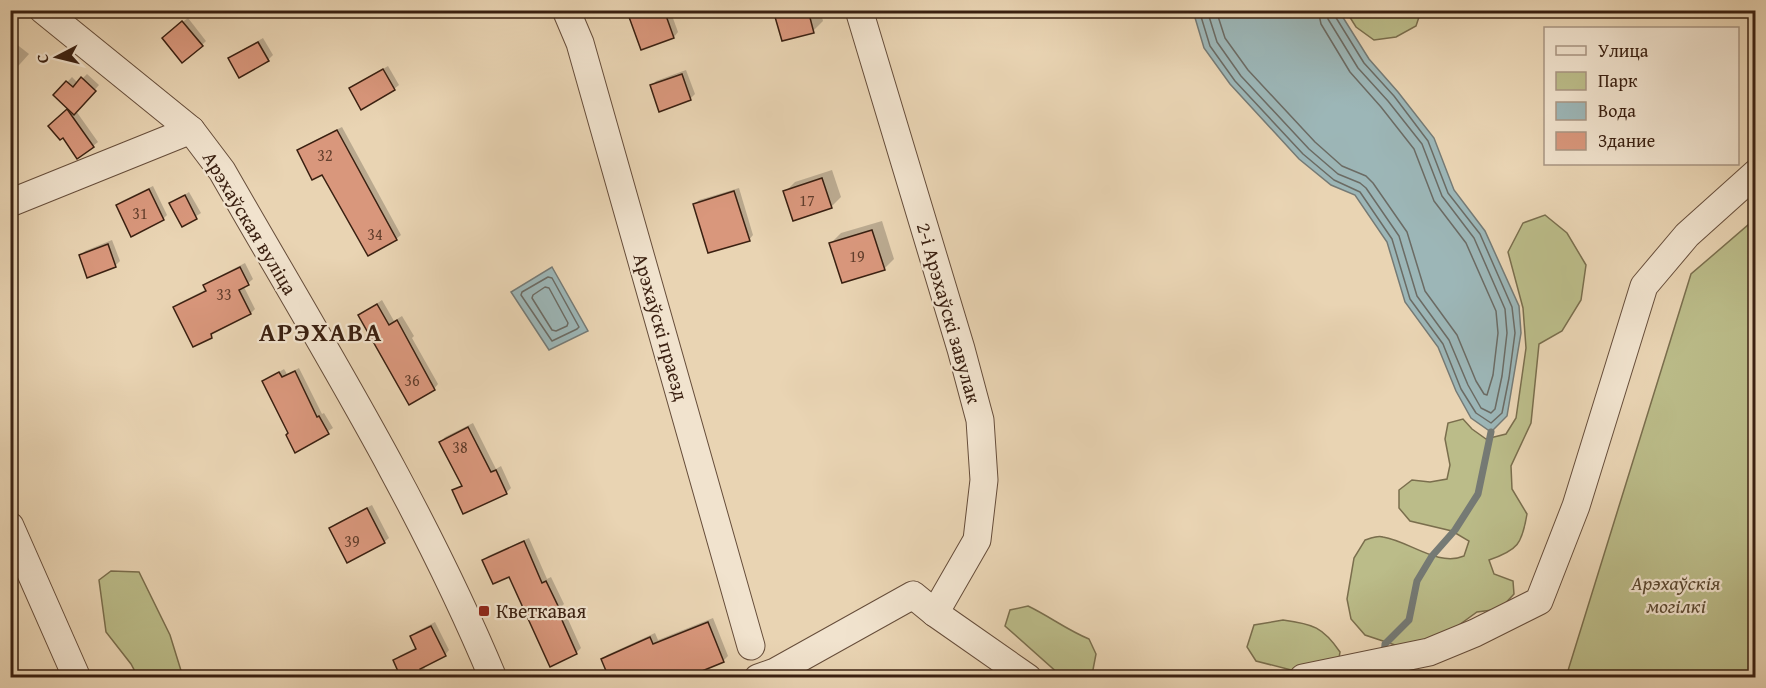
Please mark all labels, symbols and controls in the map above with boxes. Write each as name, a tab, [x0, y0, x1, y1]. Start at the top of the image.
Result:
north arrow	[27, 27, 87, 87]
legend	[1544, 27, 1739, 165]
text: Улица	[1598, 37, 1649, 64]
text: С	[30, 53, 55, 65]
text: Парк	[1598, 67, 1638, 94]
text: Вода	[1598, 97, 1636, 124]
text: Здание	[1598, 127, 1655, 154]
house number: 32	[317, 143, 333, 167]
street label: Арэхаўская вуліца	[196, 145, 305, 300]
house number: 17	[799, 188, 815, 212]
house number: 31	[132, 201, 148, 225]
street label: 2-і Арэхаўскі завулак	[910, 219, 989, 407]
house number: 34	[367, 222, 383, 246]
house number: 19	[849, 244, 865, 268]
street label: Арэхаўскі праезд	[627, 250, 696, 404]
house number: 33	[216, 282, 232, 306]
district label: АРЭХАВА	[259, 312, 383, 351]
house number: 36	[404, 368, 420, 392]
house number: 38	[452, 435, 468, 459]
house number: 39	[344, 529, 360, 553]
park label: Арэхаўскія могілкі	[1630, 568, 1721, 620]
place label: Кветкавая	[496, 596, 586, 625]
marker: Кветкавая	[477, 604, 491, 618]

